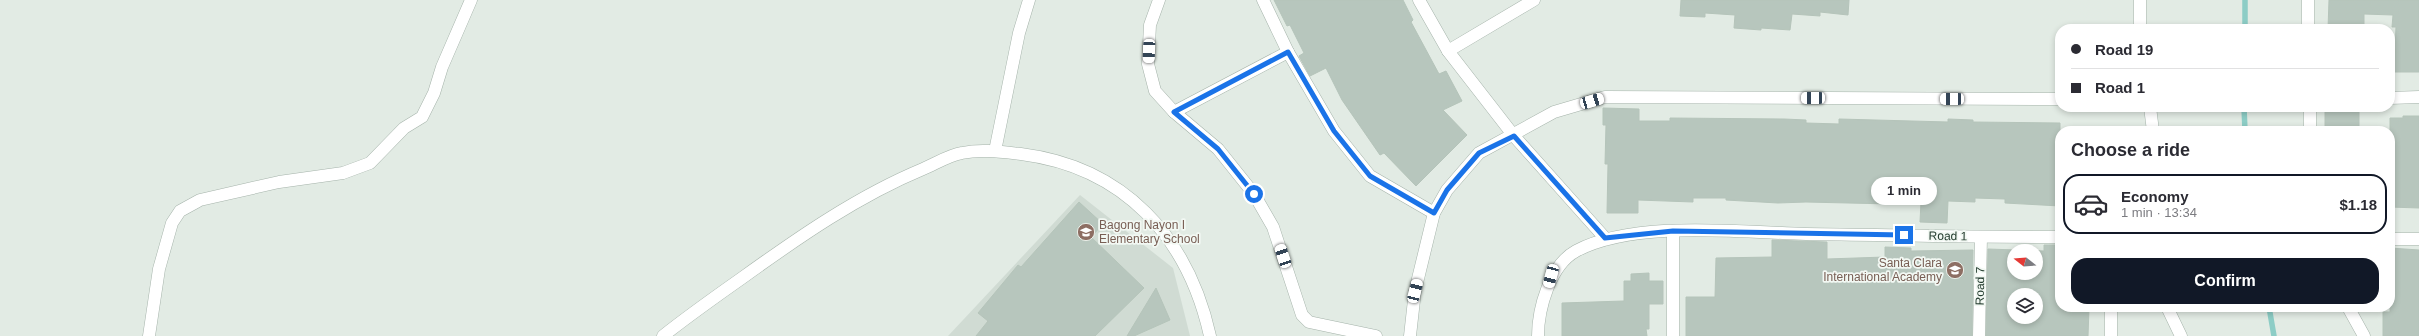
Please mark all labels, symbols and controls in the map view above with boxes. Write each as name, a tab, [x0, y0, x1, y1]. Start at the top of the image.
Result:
car	[1143, 39, 1155, 63]
text: Road 19	[2095, 41, 2153, 58]
text: Road 1	[2095, 79, 2145, 96]
car	[1579, 92, 1605, 110]
car	[1801, 92, 1825, 104]
car	[1940, 93, 1964, 105]
text: Choose a ride	[2071, 140, 2190, 160]
callout: 1 min	[1871, 177, 1937, 205]
text: 1 min	[1887, 183, 1921, 198]
route start	[1245, 185, 1263, 203]
icon: car	[2073, 186, 2109, 222]
text: Economy	[2121, 188, 2189, 205]
text: $1.18	[2339, 196, 2377, 213]
text: 1 min · 13:34	[2121, 205, 2197, 220]
place label: Bagong Nayon I Elementary School	[1099, 218, 1200, 246]
school or university icon: Bagong Nayon I Elementary School	[1076, 222, 1096, 242]
route end	[1895, 226, 1913, 244]
street label: Road 1	[1929, 229, 1968, 243]
car	[1274, 243, 1292, 269]
north arrow	[2007, 244, 2043, 280]
map controls	[2007, 244, 2043, 324]
place label: Santa Clara International Academy	[1823, 256, 1942, 284]
button: Confirm	[2071, 258, 2379, 304]
school or university icon: Santa Clara International Academy	[1945, 260, 1965, 280]
car	[1542, 263, 1560, 289]
street label: Road 7	[1973, 266, 1987, 305]
car	[1406, 278, 1424, 304]
button: layers	[2007, 288, 2043, 324]

